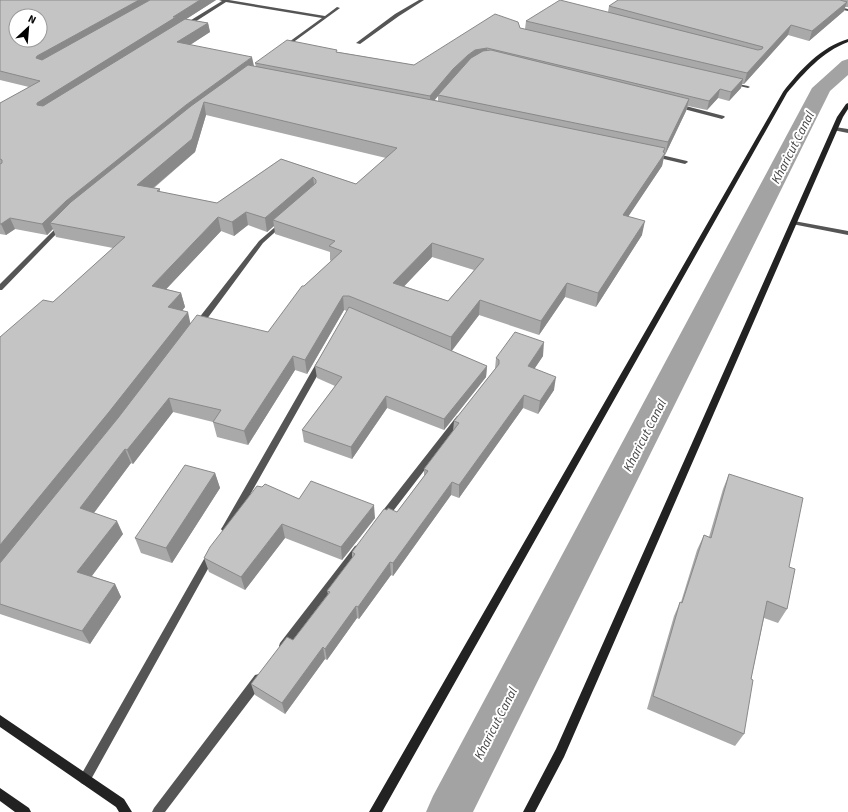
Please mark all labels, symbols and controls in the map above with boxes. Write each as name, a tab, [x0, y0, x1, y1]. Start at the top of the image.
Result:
north arrow	[8, 8, 48, 48]
text: N	[26, 11, 39, 28]
water label: Kharicut Canal	[767, 108, 819, 187]
water label: Kharicut Canal	[619, 396, 671, 475]
water label: Kharicut Canal	[470, 684, 522, 763]

